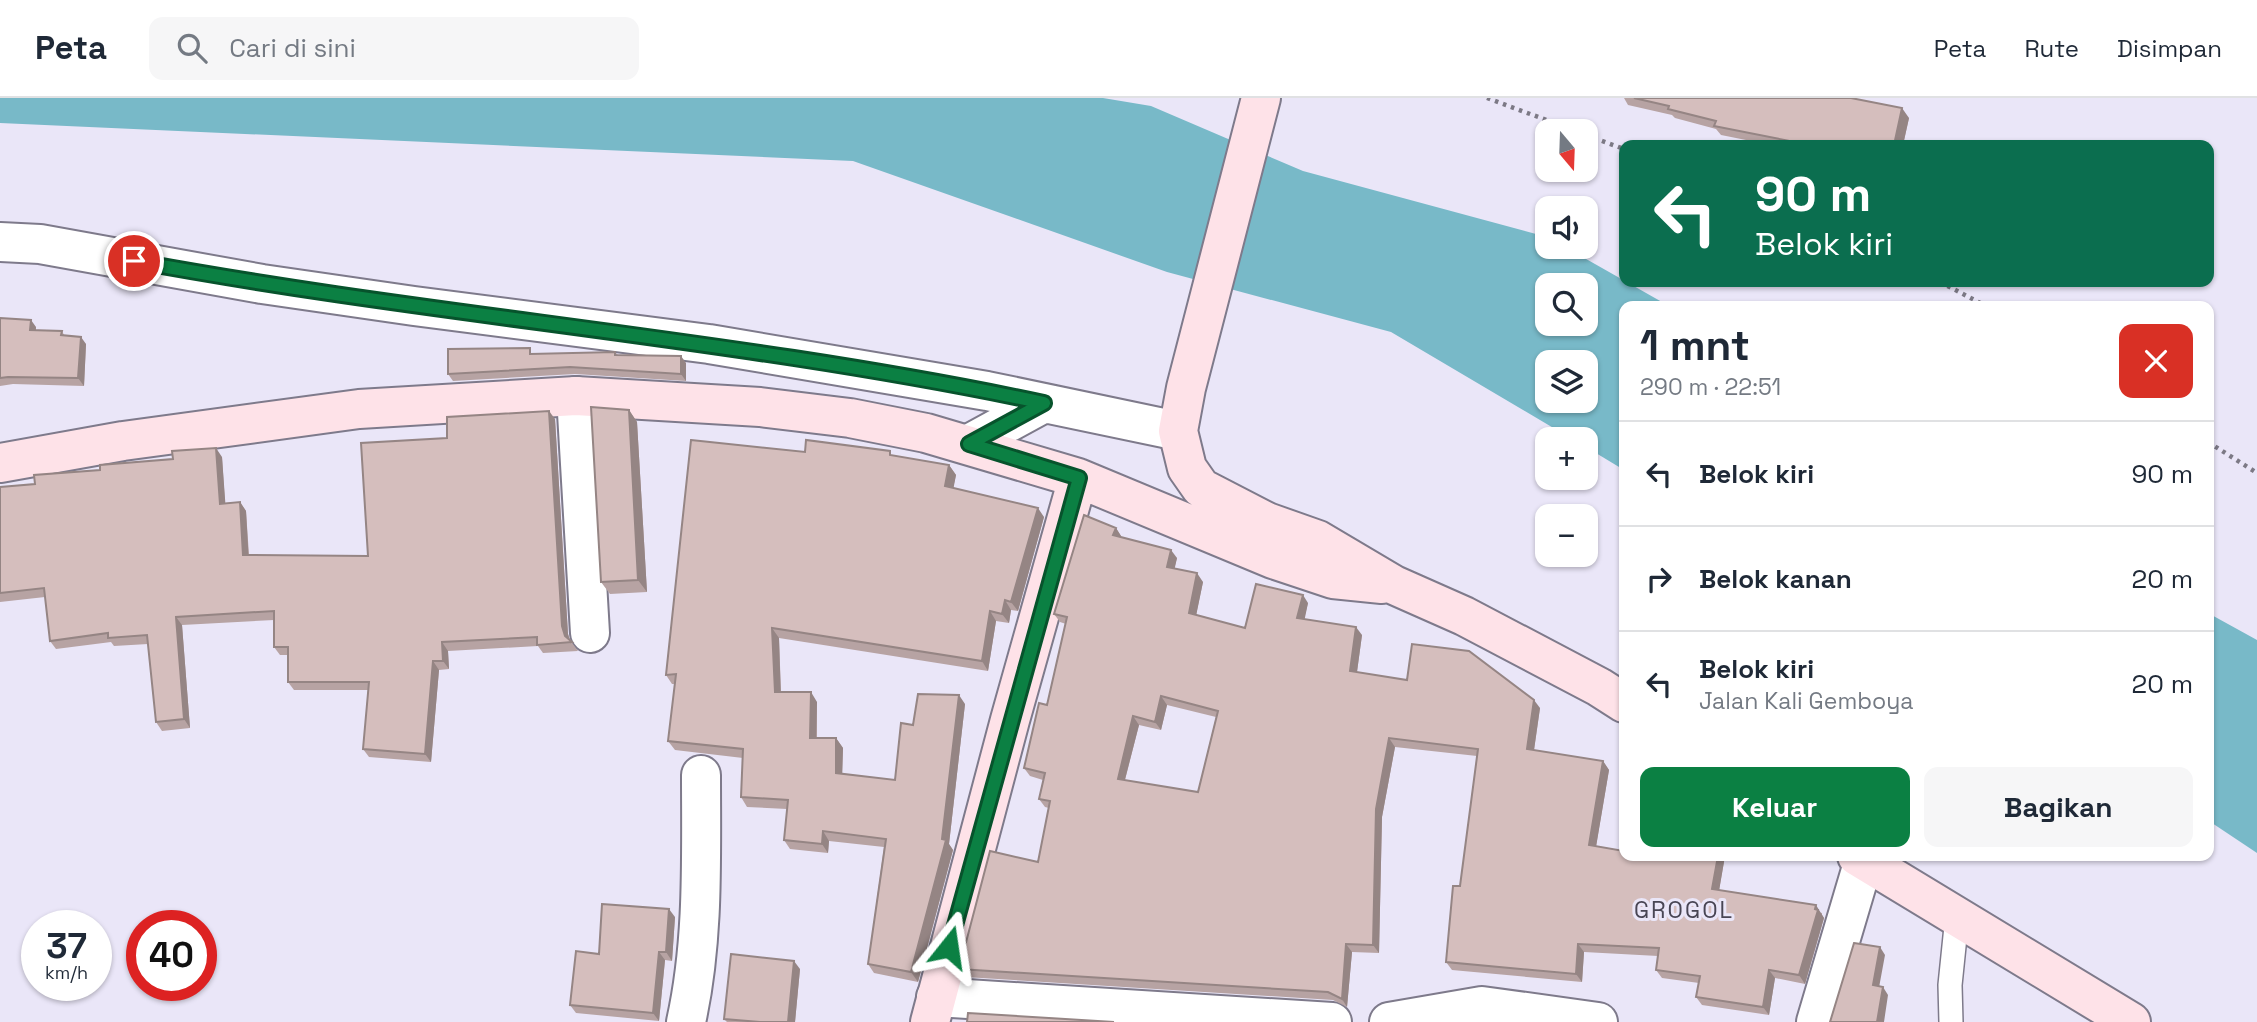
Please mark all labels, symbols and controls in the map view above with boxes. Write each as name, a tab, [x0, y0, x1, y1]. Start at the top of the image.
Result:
search box	[149, 17, 639, 80]
text: Peta	[35, 27, 107, 69]
icon: search	[173, 29, 211, 67]
text: Cari di sini	[229, 31, 356, 65]
text: Peta	[1934, 33, 1986, 64]
text: Rute	[2024, 33, 2079, 64]
text: Disimpan	[2117, 33, 2222, 64]
north arrow	[1535, 119, 1598, 182]
map controls	[1535, 119, 1598, 567]
text: 90 m	[1755, 163, 1871, 225]
icon: left	[1640, 168, 1731, 259]
button: sound	[1535, 196, 1598, 259]
text: Belok kiri	[1755, 224, 1893, 264]
pin	[104, 231, 164, 291]
icon: arrive	[115, 242, 153, 280]
button: search	[1535, 273, 1598, 336]
text: 1 mnt	[1640, 319, 1750, 372]
button: close	[2119, 324, 2193, 398]
button: layers	[1535, 350, 1598, 413]
text: 290 m · 22:51	[1640, 372, 1781, 402]
button: +	[1535, 427, 1598, 490]
icon: left	[1640, 455, 1678, 493]
text: Belok kiri	[1699, 457, 1814, 491]
text: 90 m	[2131, 457, 2193, 491]
button: −	[1535, 504, 1598, 567]
icon: right	[1640, 560, 1678, 598]
text: Belok kanan	[1699, 562, 1852, 596]
text: 20 m	[2132, 562, 2193, 596]
text: Belok kiri	[1699, 652, 1814, 686]
icon: left	[1640, 665, 1678, 703]
text: 20 m	[2132, 667, 2193, 701]
text: Jalan Kali Gemboya	[1699, 686, 1914, 716]
button: Keluar	[1640, 767, 1910, 847]
button: Bagikan	[1924, 767, 2193, 847]
district label: GROGOL	[1634, 895, 1734, 925]
speed limit sign: 40	[126, 910, 217, 1001]
position arrow	[912, 910, 986, 984]
text: 37	[46, 924, 87, 968]
text: km/h	[45, 961, 88, 984]

